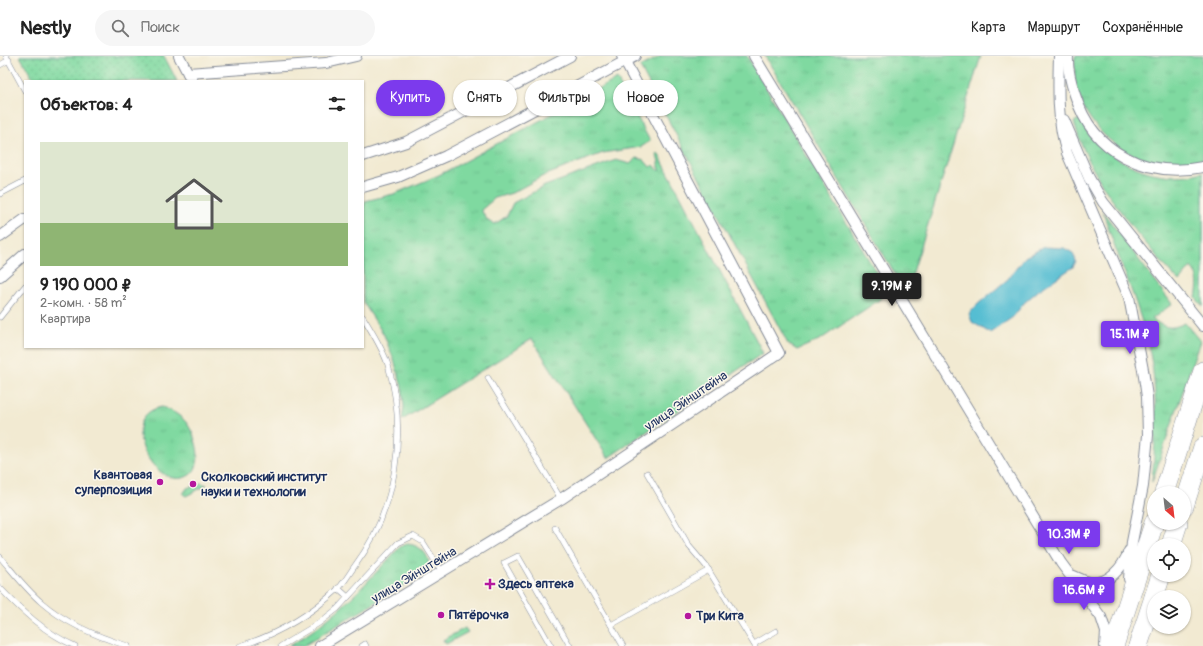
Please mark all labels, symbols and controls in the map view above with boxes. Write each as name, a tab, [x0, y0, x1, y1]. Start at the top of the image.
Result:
search box	[95, 10, 375, 46]
text: Nestly	[20, 16, 71, 40]
icon: search	[109, 17, 131, 39]
text: Поиск	[141, 18, 180, 37]
text: Карта	[971, 19, 1006, 36]
text: Маршрут	[1028, 19, 1080, 36]
text: Сохранённые	[1102, 19, 1183, 36]
chip: Купить	[376, 80, 445, 116]
chip: Снять	[453, 80, 517, 116]
chip: Фильтры	[525, 80, 605, 116]
chip: Новое	[613, 80, 678, 116]
icon: filters	[326, 93, 348, 115]
text: Объектов: 4	[40, 94, 132, 115]
icon: home	[158, 168, 230, 240]
pin: 9.19M ₽	[855, 273, 929, 307]
text: 9 190 000 ₽	[40, 274, 132, 295]
text: 9.19M ₽	[871, 278, 913, 294]
text: 2-комн. · 58 m²	[40, 295, 127, 311]
text: Квартира	[40, 311, 91, 327]
pin: 15.1M ₽	[1093, 321, 1167, 355]
text: 15.1M ₽	[1110, 326, 1150, 342]
street label: улица Эйнштейна	[641, 367, 731, 435]
place label: Квантовая суперпозиция	[74, 467, 152, 498]
place label: Сколковский институт науки и технологии	[201, 469, 328, 500]
marker: Квантовая суперпозиция	[155, 477, 165, 487]
marker: Сколковский институт науки и технологии	[188, 479, 198, 489]
north arrow	[1147, 486, 1191, 530]
map controls	[1147, 486, 1191, 634]
pin: 10.3M ₽	[1032, 521, 1106, 555]
text: 10.3M ₽	[1047, 526, 1091, 542]
button: locate	[1147, 538, 1191, 582]
street label: улица Эйнштейна	[368, 543, 460, 607]
place label: Здесь аптека	[498, 576, 574, 592]
pin: 16.6M ₽	[1047, 577, 1121, 611]
marker: Здесь аптека	[485, 579, 495, 589]
text: 16.6M ₽	[1062, 582, 1106, 598]
button: layers	[1147, 590, 1191, 634]
place label: Пятёрочка	[449, 607, 509, 623]
place label: Три Кита	[695, 608, 744, 624]
marker: Пятёрочка	[436, 610, 446, 620]
marker: Три Кита	[683, 611, 693, 621]

